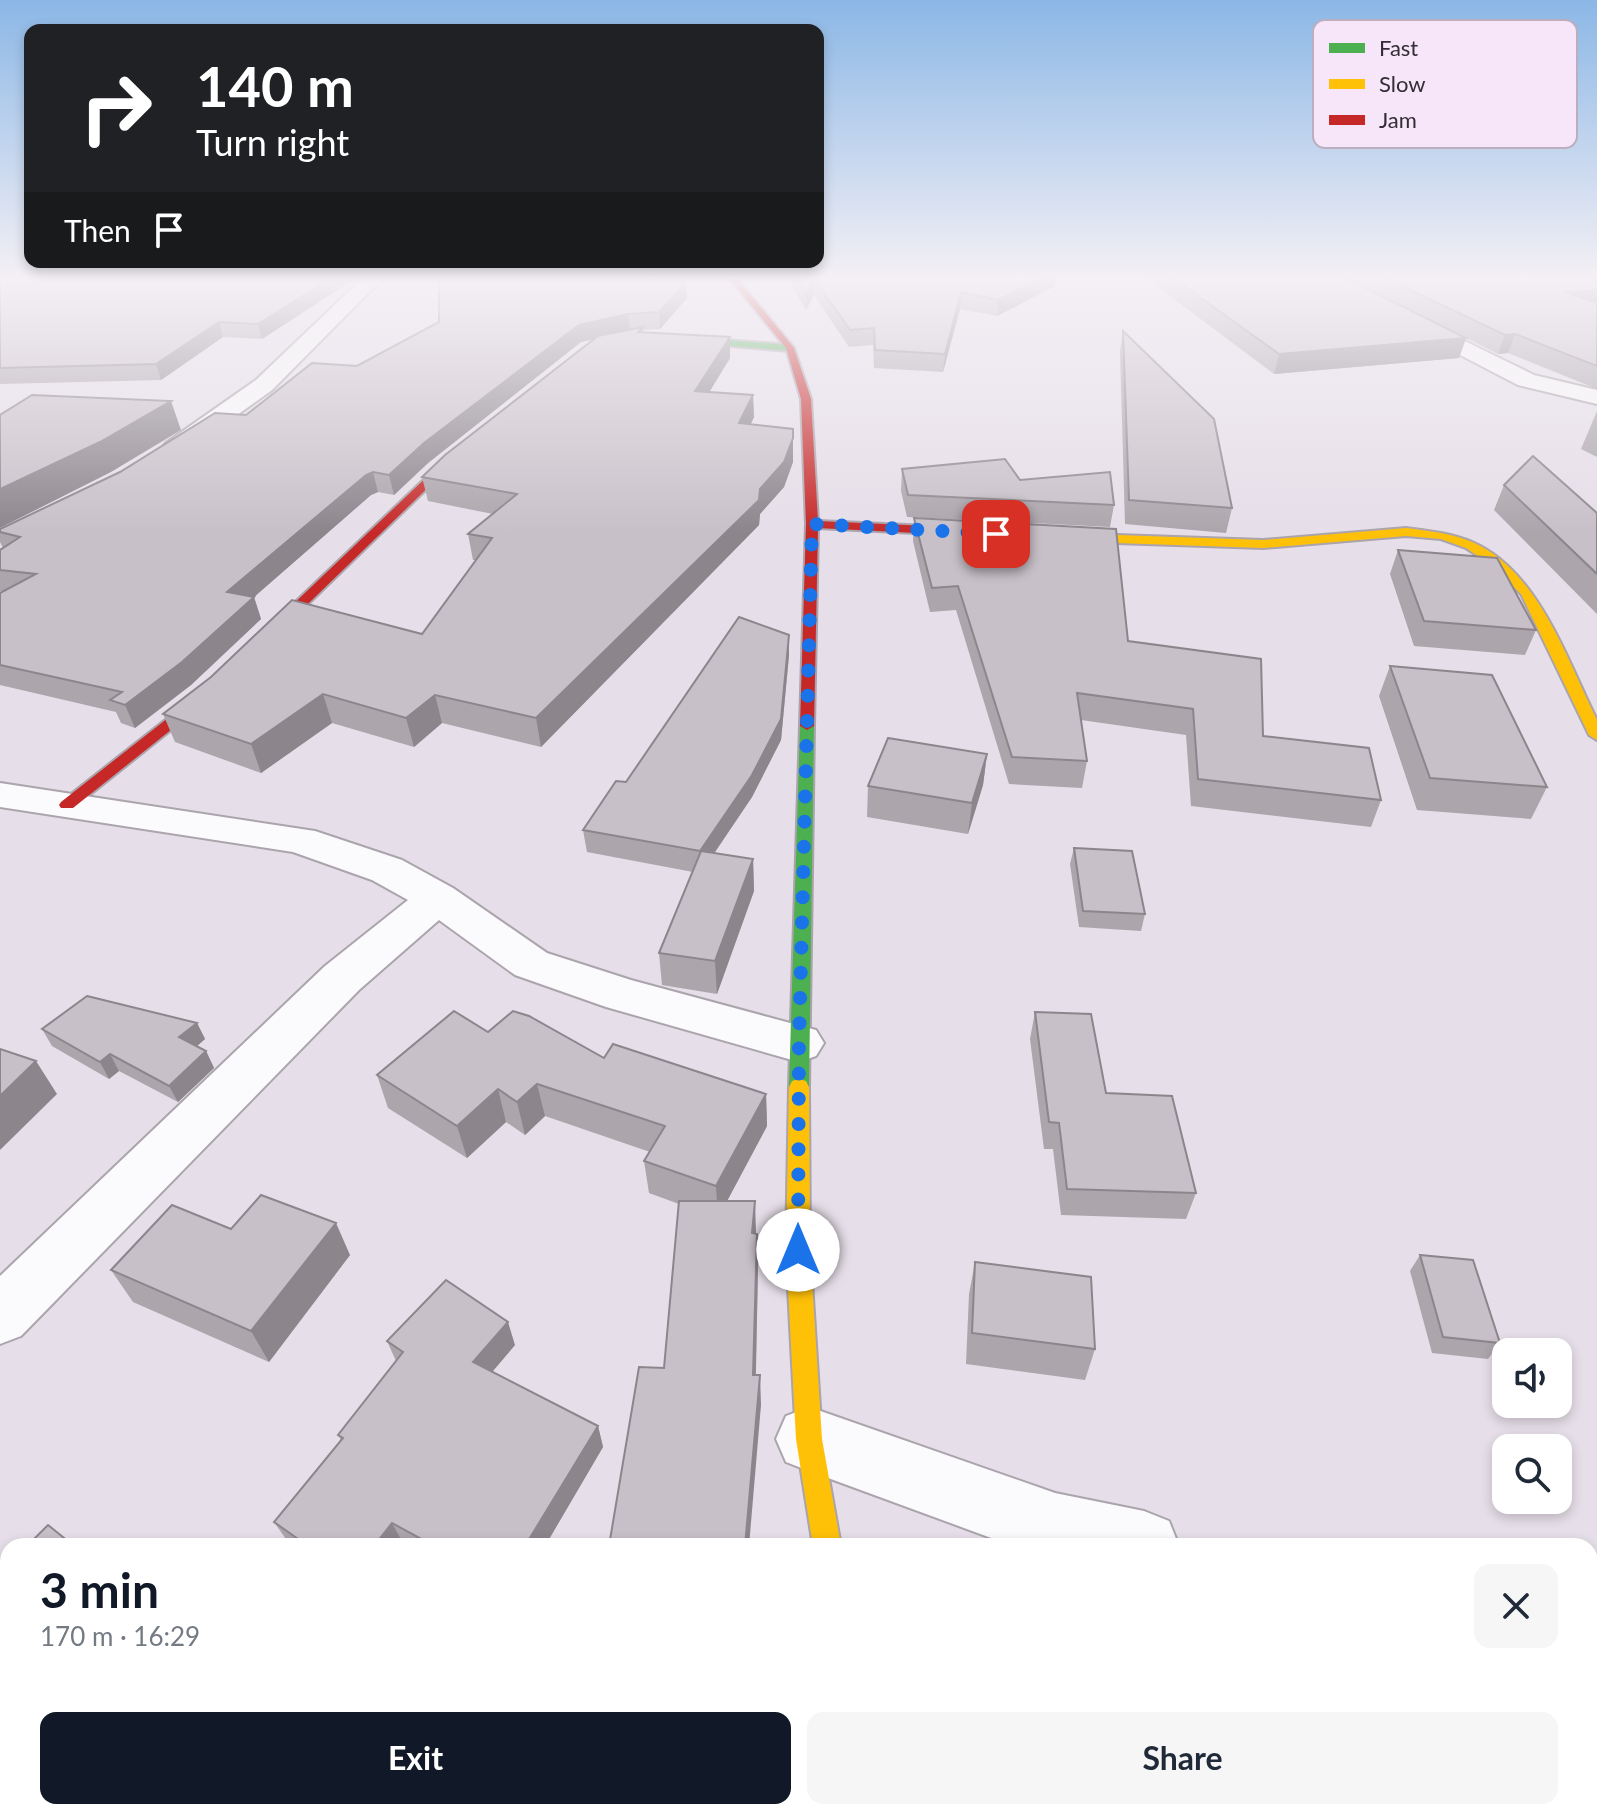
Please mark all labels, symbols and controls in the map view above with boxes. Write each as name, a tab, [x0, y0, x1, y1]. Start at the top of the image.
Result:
legend	[1313, 20, 1577, 148]
text: Fast	[1379, 34, 1418, 61]
text: 140 m	[196, 52, 354, 119]
icon: right	[64, 56, 168, 160]
text: Slow	[1379, 70, 1426, 97]
text: Jam	[1379, 106, 1417, 133]
text: Turn right	[196, 120, 349, 164]
icon: arrive	[147, 208, 191, 252]
text: Then	[64, 212, 131, 248]
pin	[962, 500, 1030, 568]
icon: arrive	[974, 512, 1018, 556]
position arrow	[756, 1208, 840, 1292]
map controls	[1492, 1338, 1572, 1514]
button: sound	[1492, 1338, 1572, 1418]
button: search	[1492, 1434, 1572, 1514]
text: 3 min	[40, 1561, 159, 1618]
button: close	[1474, 1564, 1558, 1648]
text: 170 m · 16:29	[40, 1620, 200, 1652]
button: Exit	[40, 1712, 791, 1804]
button: Share	[807, 1712, 1558, 1804]

